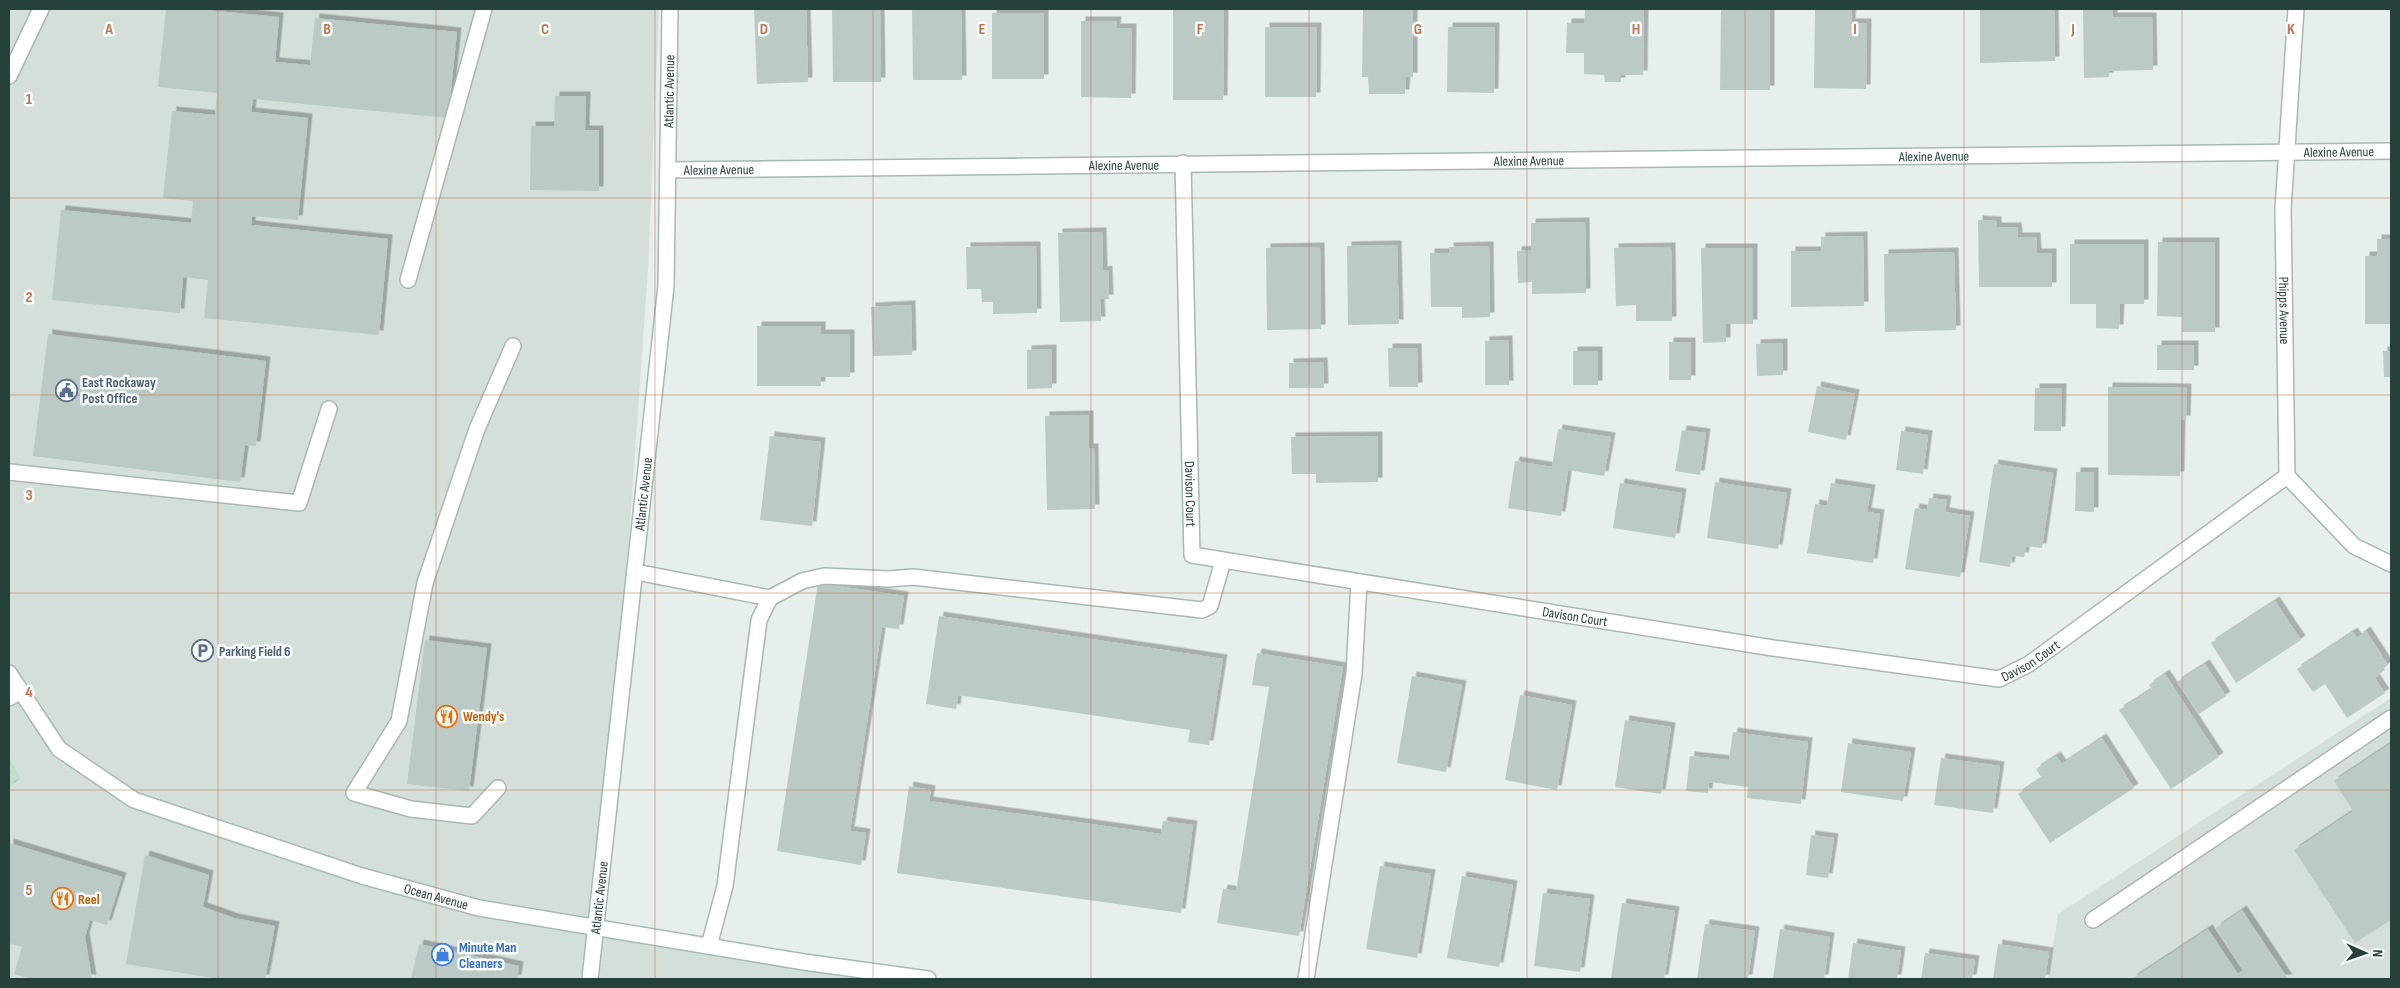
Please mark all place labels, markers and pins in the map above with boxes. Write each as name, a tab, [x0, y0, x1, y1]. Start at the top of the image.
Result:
place label: East Rockaway Post Office	[82, 374, 156, 407]
public building icon: East Rockaway Post Office	[54, 378, 78, 402]
parking icon: Parking Field 6	[191, 639, 215, 663]
place label: Parking Field 6	[219, 643, 291, 660]
restaurant icon: Wendy's	[435, 704, 459, 728]
place label: Wendy's	[463, 708, 505, 725]
restaurant icon: Reel	[50, 887, 74, 911]
place label: Reel	[78, 891, 100, 908]
place label: Minute Man Cleaners	[459, 939, 517, 972]
shop icon: Minute Man Cleaners	[431, 943, 455, 967]

